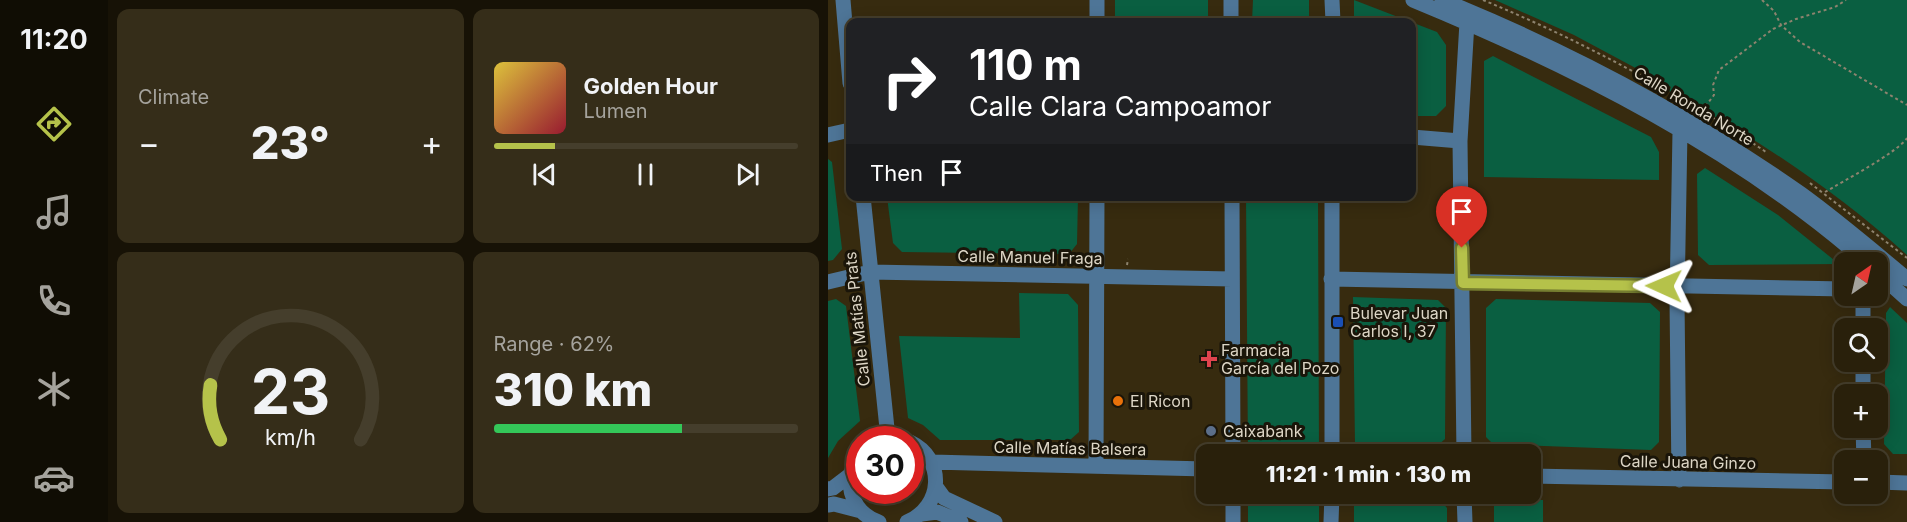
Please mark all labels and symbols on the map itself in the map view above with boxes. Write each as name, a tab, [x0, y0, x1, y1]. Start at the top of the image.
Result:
street label: Calle Ronda Norte	[1630, 62, 1758, 150]
pin	[1436, 186, 1487, 248]
street label: Calle Manuel Fraga	[957, 246, 1103, 268]
street label: Calle Matías Prats	[840, 251, 874, 387]
north arrow	[1834, 252, 1888, 306]
position arrow	[1632, 254, 1696, 318]
place label: Bulevar Juan Carlos I, 37	[1350, 303, 1448, 341]
marker: Bulevar Juan Carlos I, 37	[1331, 315, 1345, 329]
place label: Farmacia García del Pozo	[1221, 340, 1339, 378]
marker: Farmacia García del Pozo	[1202, 352, 1216, 366]
place label: El Ricon	[1130, 391, 1190, 411]
marker: El Ricon	[1111, 394, 1125, 408]
place label: Caixabank	[1223, 421, 1303, 441]
marker: Caixabank	[1204, 424, 1218, 438]
speed limit sign: 30	[846, 426, 924, 504]
street label: Calle Matías Balsera	[993, 437, 1147, 459]
street label: Calle Juana Ginzo	[1620, 451, 1756, 473]

